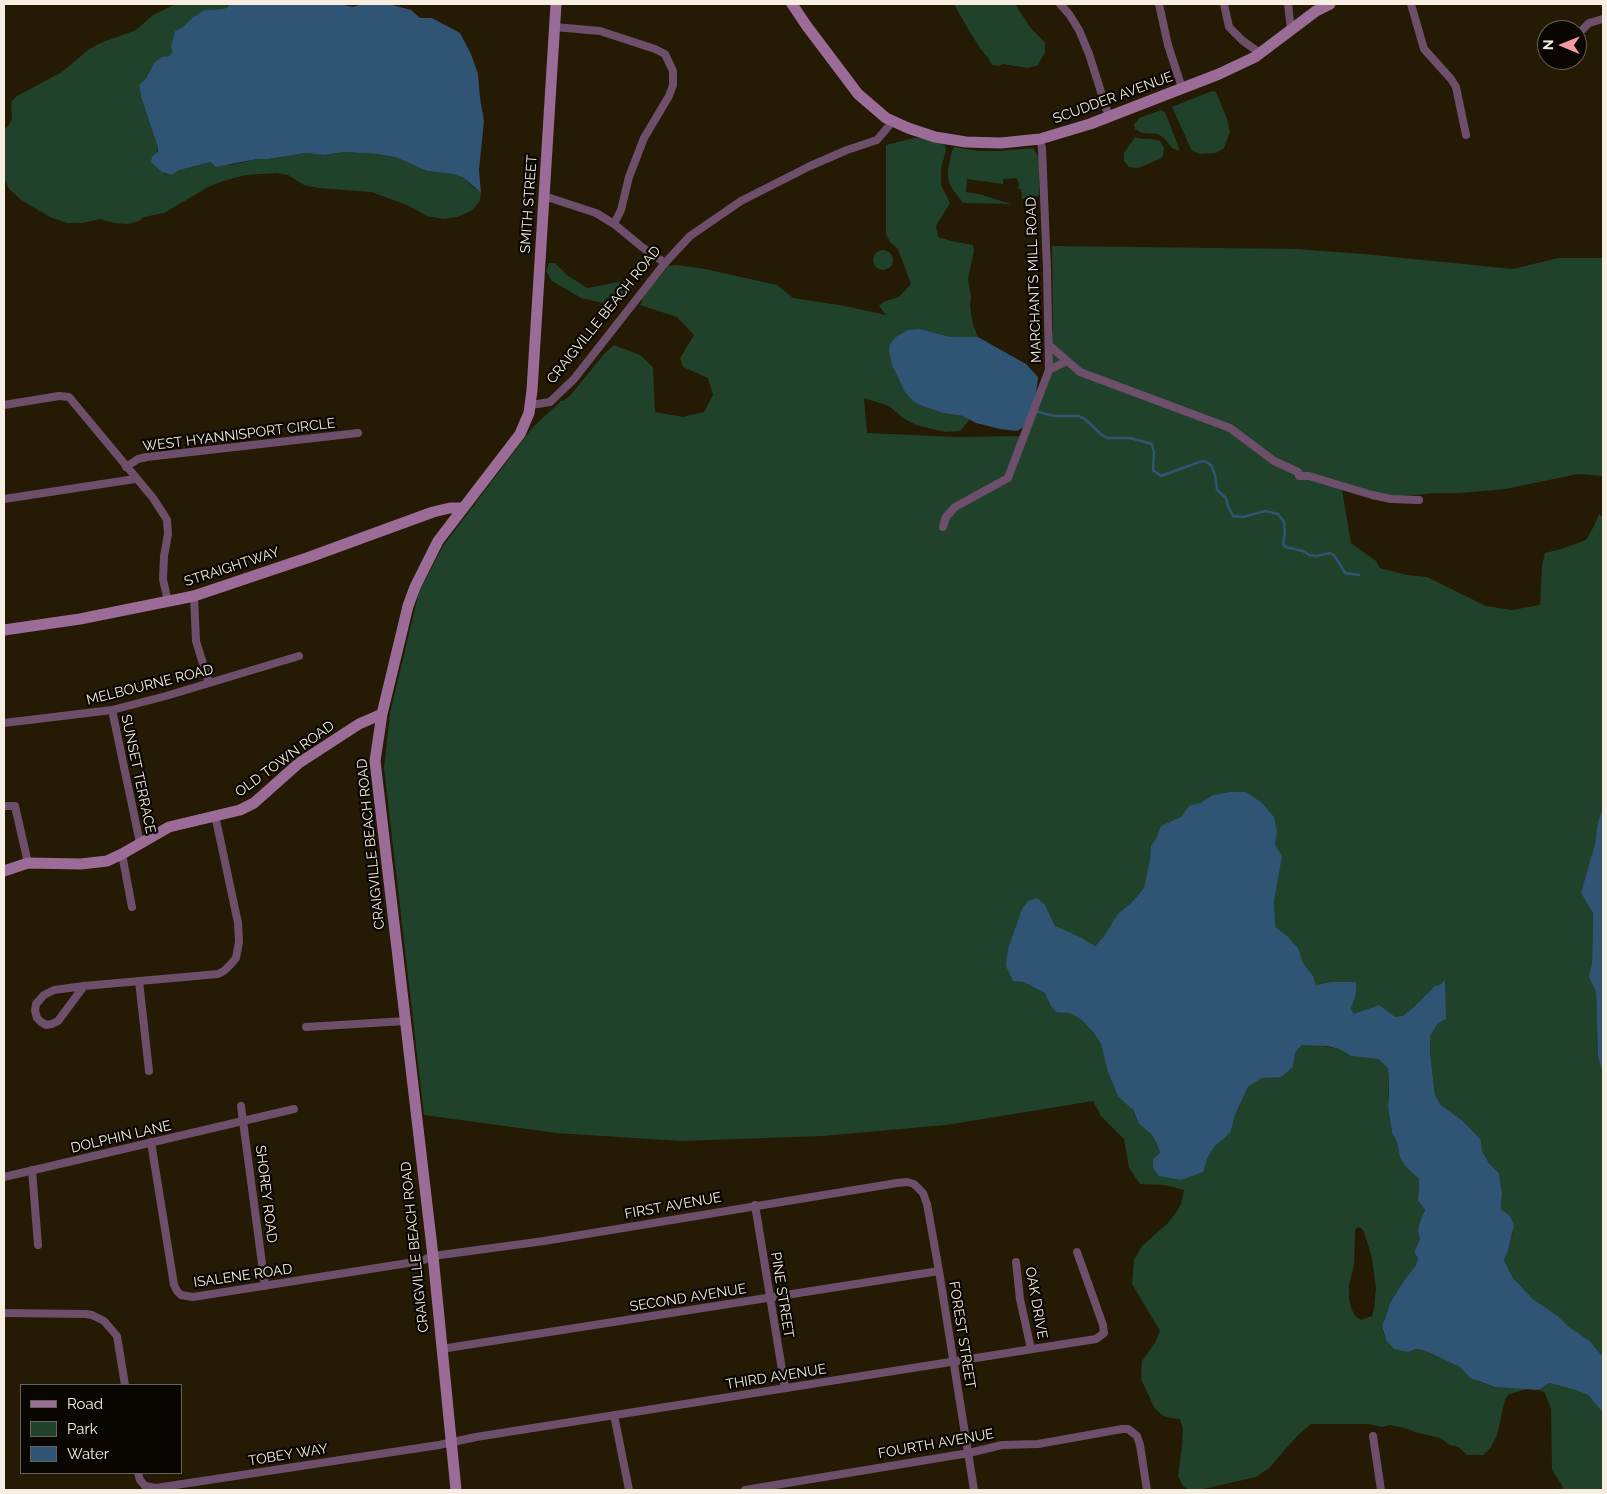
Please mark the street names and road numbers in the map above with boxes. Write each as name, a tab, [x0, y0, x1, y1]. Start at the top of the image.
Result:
street label: SCUDDER AVENUE	[1051, 68, 1175, 128]
street label: SMITH STREET	[517, 154, 541, 254]
street label: MARCHANTS MILL ROAD	[1023, 197, 1045, 363]
street label: CRAIGVILLE BEACH ROAD	[543, 243, 665, 387]
street label: WEST HYANNISPORT CIRCLE	[142, 415, 336, 455]
street label: STRAIGHTWAY	[182, 544, 282, 590]
street label: MELBOURNE ROAD	[85, 661, 215, 709]
street label: SUNSET TERRACE	[117, 713, 159, 835]
street label: OLD TOWN ROAD	[232, 717, 338, 801]
street label: CRAIGVILLE BEACH ROAD	[354, 758, 388, 930]
street label: DOLPHIN LANE	[69, 1117, 173, 1157]
street label: SHOREY ROAD	[252, 1144, 280, 1244]
street label: CRAIGVILLE BEACH ROAD	[398, 1161, 432, 1333]
street label: FIRST AVENUE	[623, 1189, 723, 1223]
street label: PINE STREET	[767, 1251, 797, 1339]
street label: ISALENE ROAD	[193, 1261, 293, 1291]
street label: OAK DRIVE	[1021, 1266, 1051, 1340]
street label: SECOND AVENUE	[629, 1280, 747, 1316]
street label: FOREST STREET	[945, 1280, 979, 1390]
street label: THIRD AVENUE	[724, 1361, 828, 1393]
street label: FOURTH AVENUE	[877, 1426, 995, 1462]
street label: TOBEY WAY	[247, 1440, 329, 1470]

